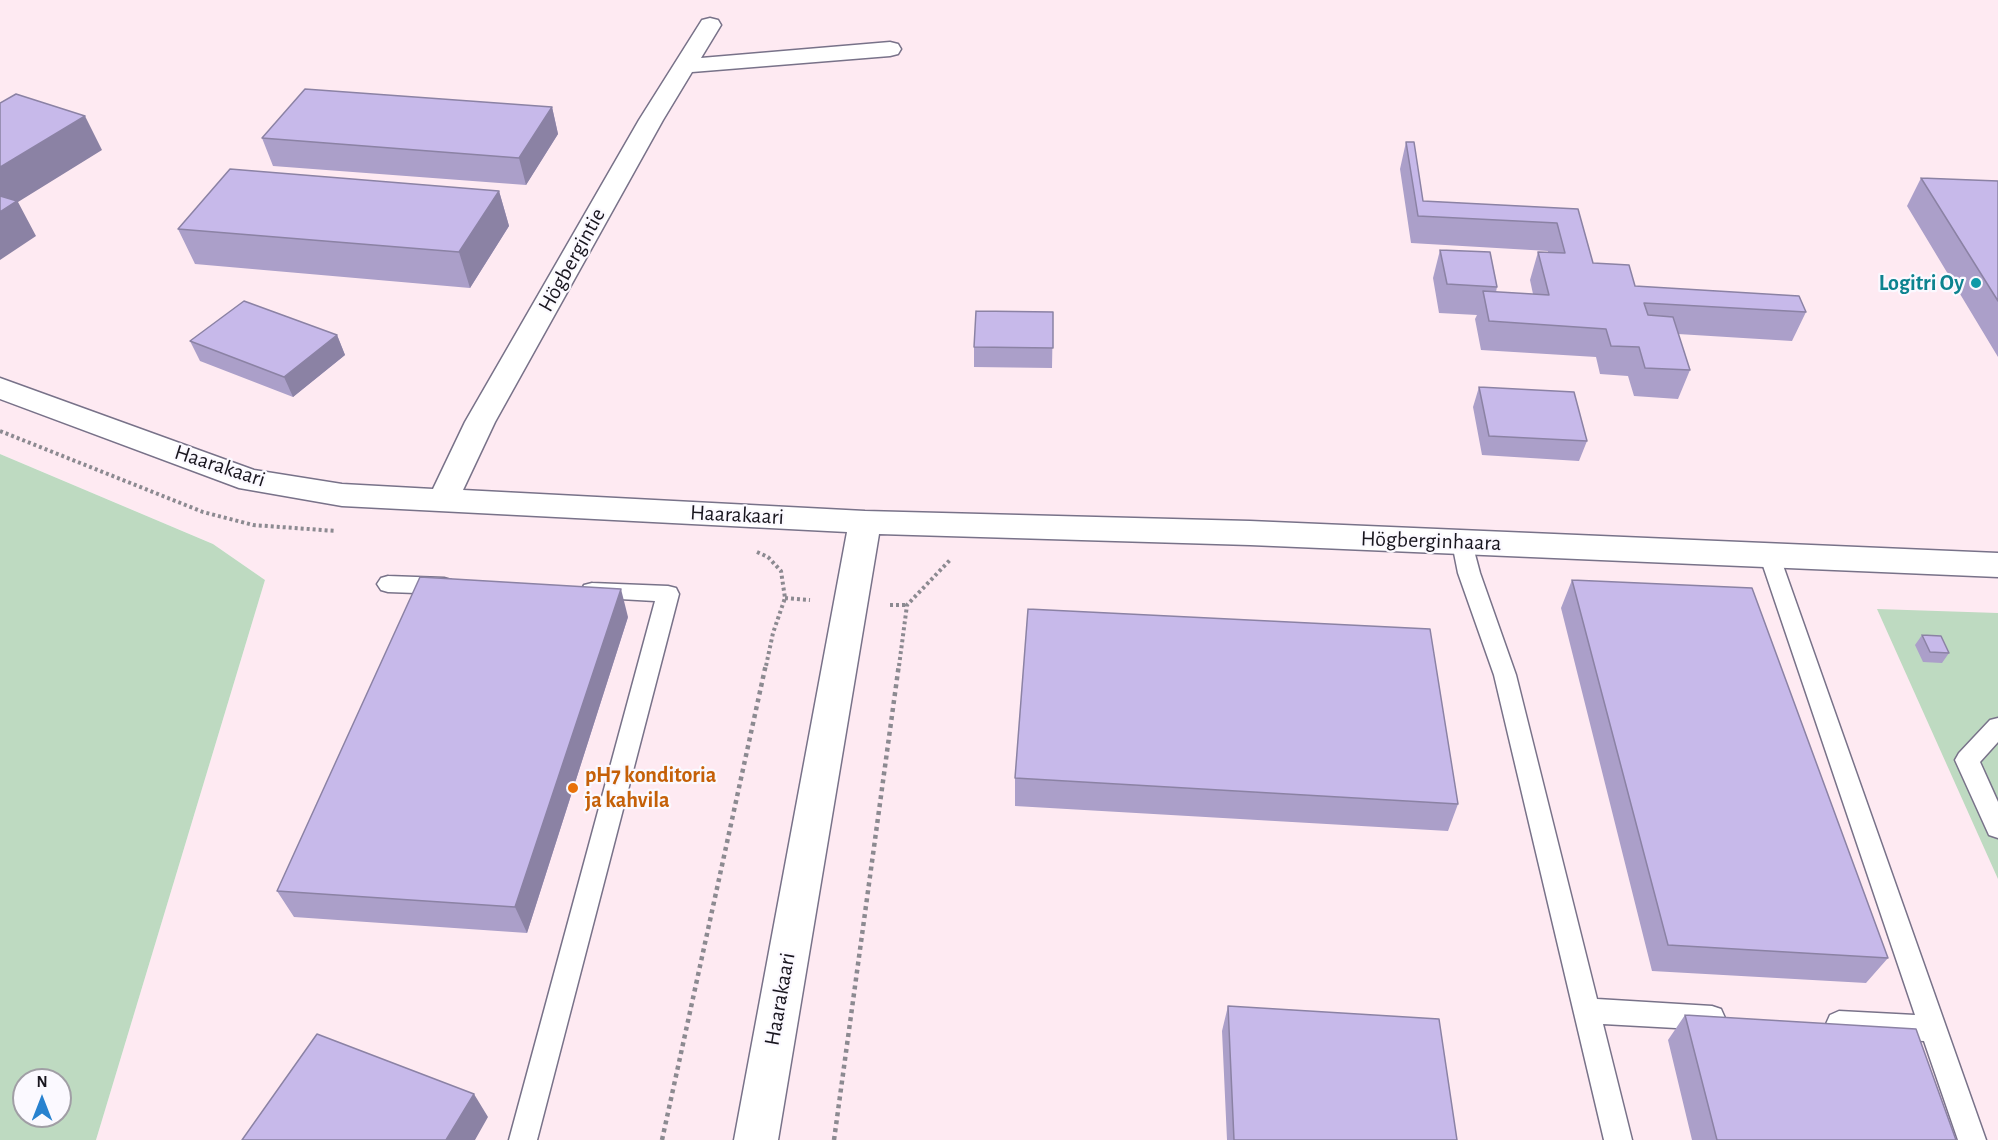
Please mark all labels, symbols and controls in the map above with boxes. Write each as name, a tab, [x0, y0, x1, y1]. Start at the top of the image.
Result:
street label: Högbergintie	[533, 204, 611, 316]
place label: Logitri Oy	[1879, 270, 1964, 296]
marker: Logitri Oy	[1969, 276, 1983, 290]
street label: Haarakaari	[171, 439, 269, 493]
street label: Haarakaari	[689, 499, 785, 531]
street label: Högberginhaara	[1360, 525, 1502, 557]
place label: pH7 konditoria ja kahvila	[585, 762, 716, 813]
marker: pH7 konditoria ja kahvila	[566, 781, 580, 795]
street label: Haarakaari	[759, 950, 801, 1048]
north arrow	[12, 1068, 72, 1128]
text: N	[36, 1074, 48, 1090]

